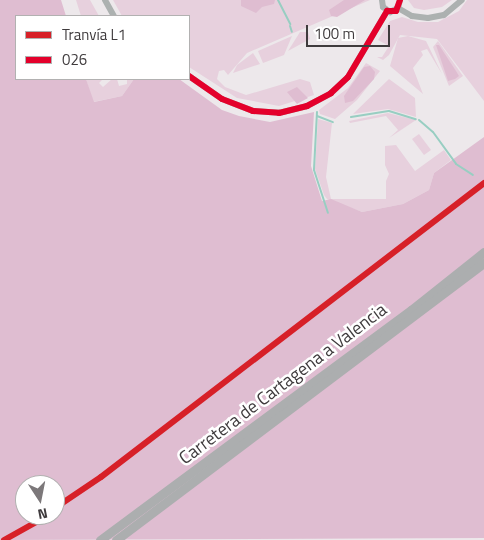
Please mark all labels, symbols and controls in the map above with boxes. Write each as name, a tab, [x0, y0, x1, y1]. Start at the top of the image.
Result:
legend	[15, 15, 190, 80]
scale bar	[309, 15, 393, 47]
text: 100 m	[314, 22, 355, 45]
text: Tranvía L1	[62, 23, 126, 46]
text: 026	[62, 48, 87, 71]
street label: Carretera de Cartagena a Valencia	[175, 299, 391, 469]
north arrow	[15, 475, 65, 525]
text: N	[36, 503, 50, 525]

